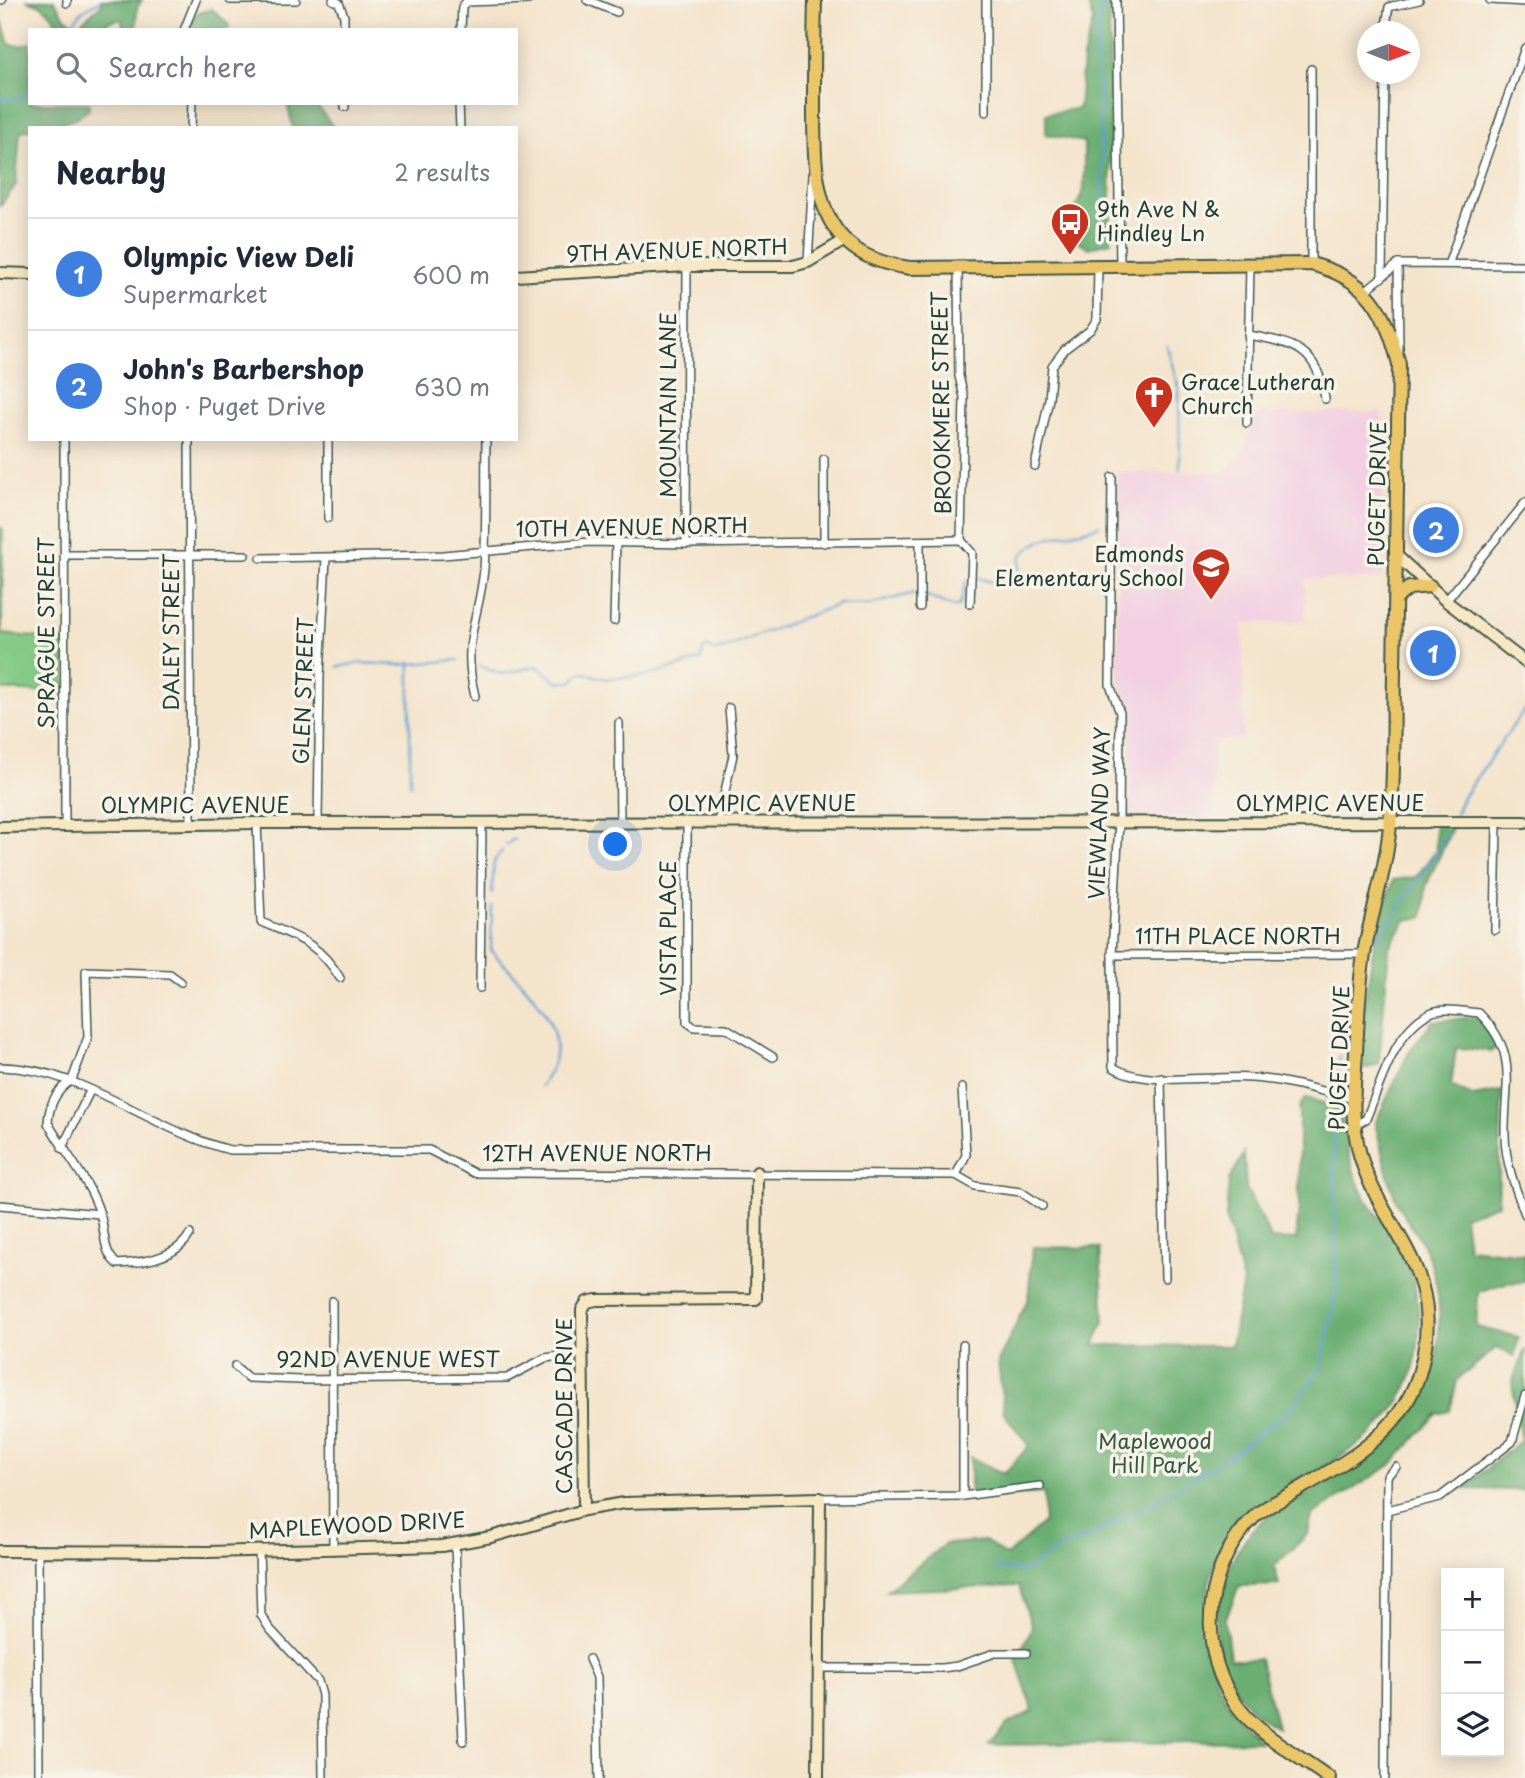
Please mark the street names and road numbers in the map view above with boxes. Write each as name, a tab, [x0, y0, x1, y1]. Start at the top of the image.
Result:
street label: 9TH AVENUE NORTH	[566, 229, 788, 269]
street label: BROOKMERE STREET	[922, 291, 958, 515]
street label: MOUNTAIN LANE	[651, 312, 683, 498]
street label: PUGET DRIVE	[1359, 421, 1393, 567]
street label: 10TH AVENUE NORTH	[516, 508, 748, 544]
street label: SPRAGUE STREET	[29, 537, 61, 729]
street label: DALEY STREET	[154, 553, 186, 710]
street label: GLEN STREET	[283, 616, 321, 765]
street label: VIEWLAND WAY	[1079, 726, 1117, 900]
street label: OLYMPIC AVENUE	[668, 786, 856, 818]
street label: OLYMPIC AVENUE	[1236, 786, 1424, 818]
street label: OLYMPIC AVENUE	[101, 788, 289, 820]
street label: VISTA PLACE	[651, 860, 683, 996]
street label: 11TH PLACE NORTH	[1135, 919, 1341, 951]
street label: PUGET DRIVE	[1319, 985, 1357, 1131]
street label: 12TH AVENUE NORTH	[482, 1136, 712, 1168]
street label: CASCADE DRIVE	[547, 1318, 579, 1494]
street label: 92ND AVENUE WEST	[276, 1342, 500, 1374]
street label: MAPLEWOOD DRIVE	[248, 1502, 466, 1546]

